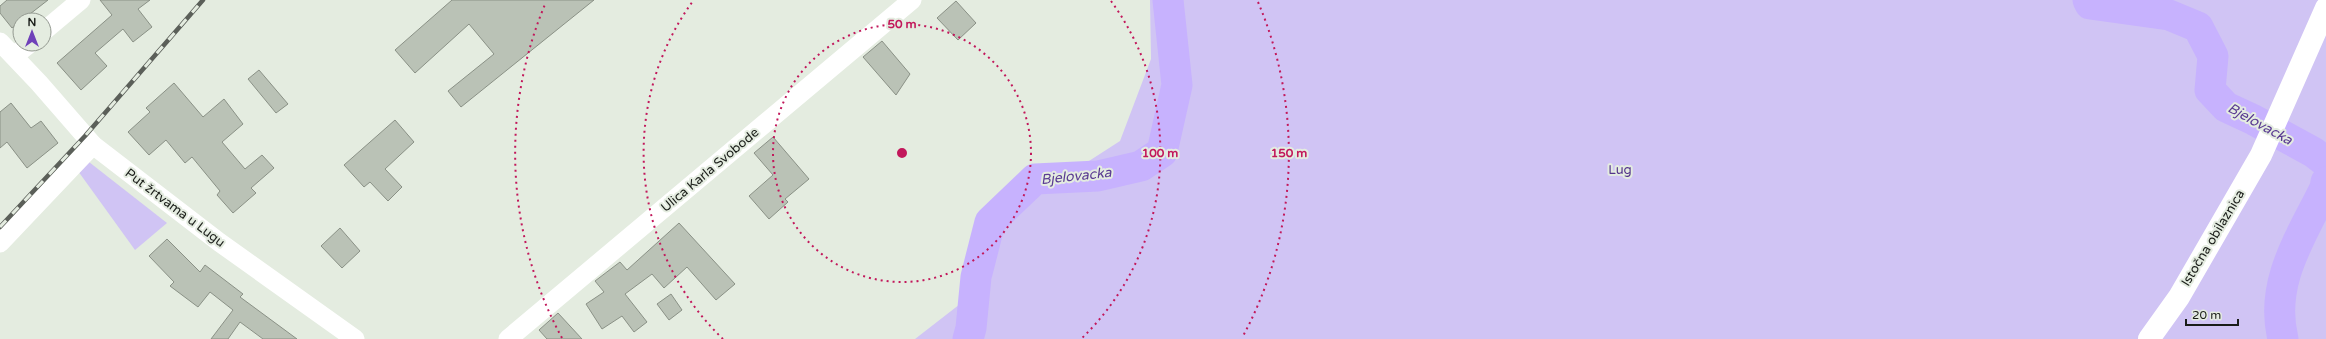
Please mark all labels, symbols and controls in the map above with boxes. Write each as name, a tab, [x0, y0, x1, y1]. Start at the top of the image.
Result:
north arrow	[12, 12, 52, 52]
text: N	[28, 16, 36, 29]
text: 50 m	[887, 17, 917, 31]
water label: Bjelovacka	[2225, 99, 2296, 149]
street label: Ulica Karla Svobode	[658, 124, 762, 216]
centre of rings	[895, 146, 909, 160]
text: 100 m	[1142, 146, 1178, 160]
text: 150 m	[1271, 146, 1307, 160]
park label: Lug	[1608, 162, 1632, 178]
water label: Bjelovacka	[1040, 164, 1113, 188]
street label: Put žrtvama u Lugu	[122, 165, 228, 251]
street label: Istočna obilaznica	[2178, 187, 2248, 289]
scale bar	[2186, 301, 2238, 327]
text: 20 m	[2192, 308, 2221, 322]

